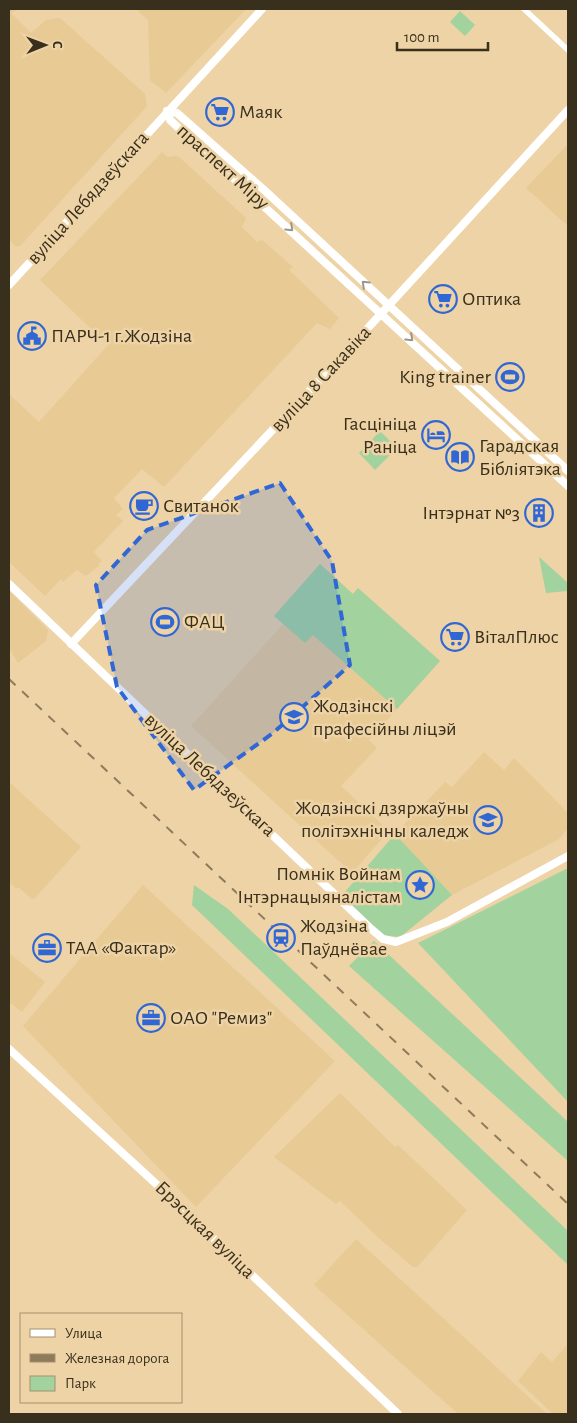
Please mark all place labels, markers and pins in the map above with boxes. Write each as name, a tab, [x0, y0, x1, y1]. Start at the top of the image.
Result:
supermarket icon: Маяк	[205, 97, 235, 127]
place label: Маяк	[239, 102, 282, 122]
supermarket icon: Оптика	[428, 284, 458, 314]
place label: Оптика	[462, 289, 521, 309]
public building icon: ПАРЧ-1 г.Жодзіна	[17, 321, 47, 351]
place label: ПАРЧ-1 г.Жодзіна	[51, 326, 192, 346]
sports icon: King trainer	[495, 362, 525, 392]
place label: King trainer	[399, 367, 492, 387]
place label: Гасцініца Раніца	[343, 414, 417, 457]
hotel icon: Гасцініца Раніца	[421, 420, 451, 450]
place label: Гарадская Бібліятэка	[479, 436, 561, 479]
library icon: Гарадская Бібліятэка	[445, 442, 475, 472]
cafe icon: Свитанок	[129, 491, 159, 521]
place label: Свитанок	[163, 496, 239, 516]
building icon: Інтэрнат №3	[524, 498, 554, 528]
place label: Інтэрнат №3	[422, 503, 520, 523]
sports icon: ФАЦ	[150, 607, 180, 637]
place label: ФАЦ	[184, 612, 225, 632]
supermarket icon: ВіталПлюс	[440, 622, 470, 652]
place label: ВіталПлюс	[474, 627, 559, 647]
place label: Жодзінскі прафесійны ліцэй	[313, 696, 457, 739]
school or university icon: Жодзінскі прафесійны ліцэй	[279, 702, 309, 732]
place label: Жодзінскі дзяржаўны політэхнічны каледж	[295, 798, 469, 841]
school or university icon: Жодзінскі дзяржаўны політэхнічны каледж	[473, 805, 503, 835]
place label: Помнік Войнам Інтэрнацыяналістам	[237, 864, 401, 907]
place icon: Помнік Войнам Інтэрнацыяналістам	[405, 870, 435, 900]
place label: Жодзіна Паўднёвае	[300, 916, 387, 959]
station icon: Жодзіна Паўднёвае	[266, 923, 296, 953]
office icon: ТАА «Фактар»	[32, 933, 62, 963]
place label: ТАА «Фактар»	[66, 938, 177, 958]
office icon: ОАО "Ремиз"	[136, 1003, 166, 1033]
place label: ОАО "Ремиз"	[170, 1008, 272, 1028]

